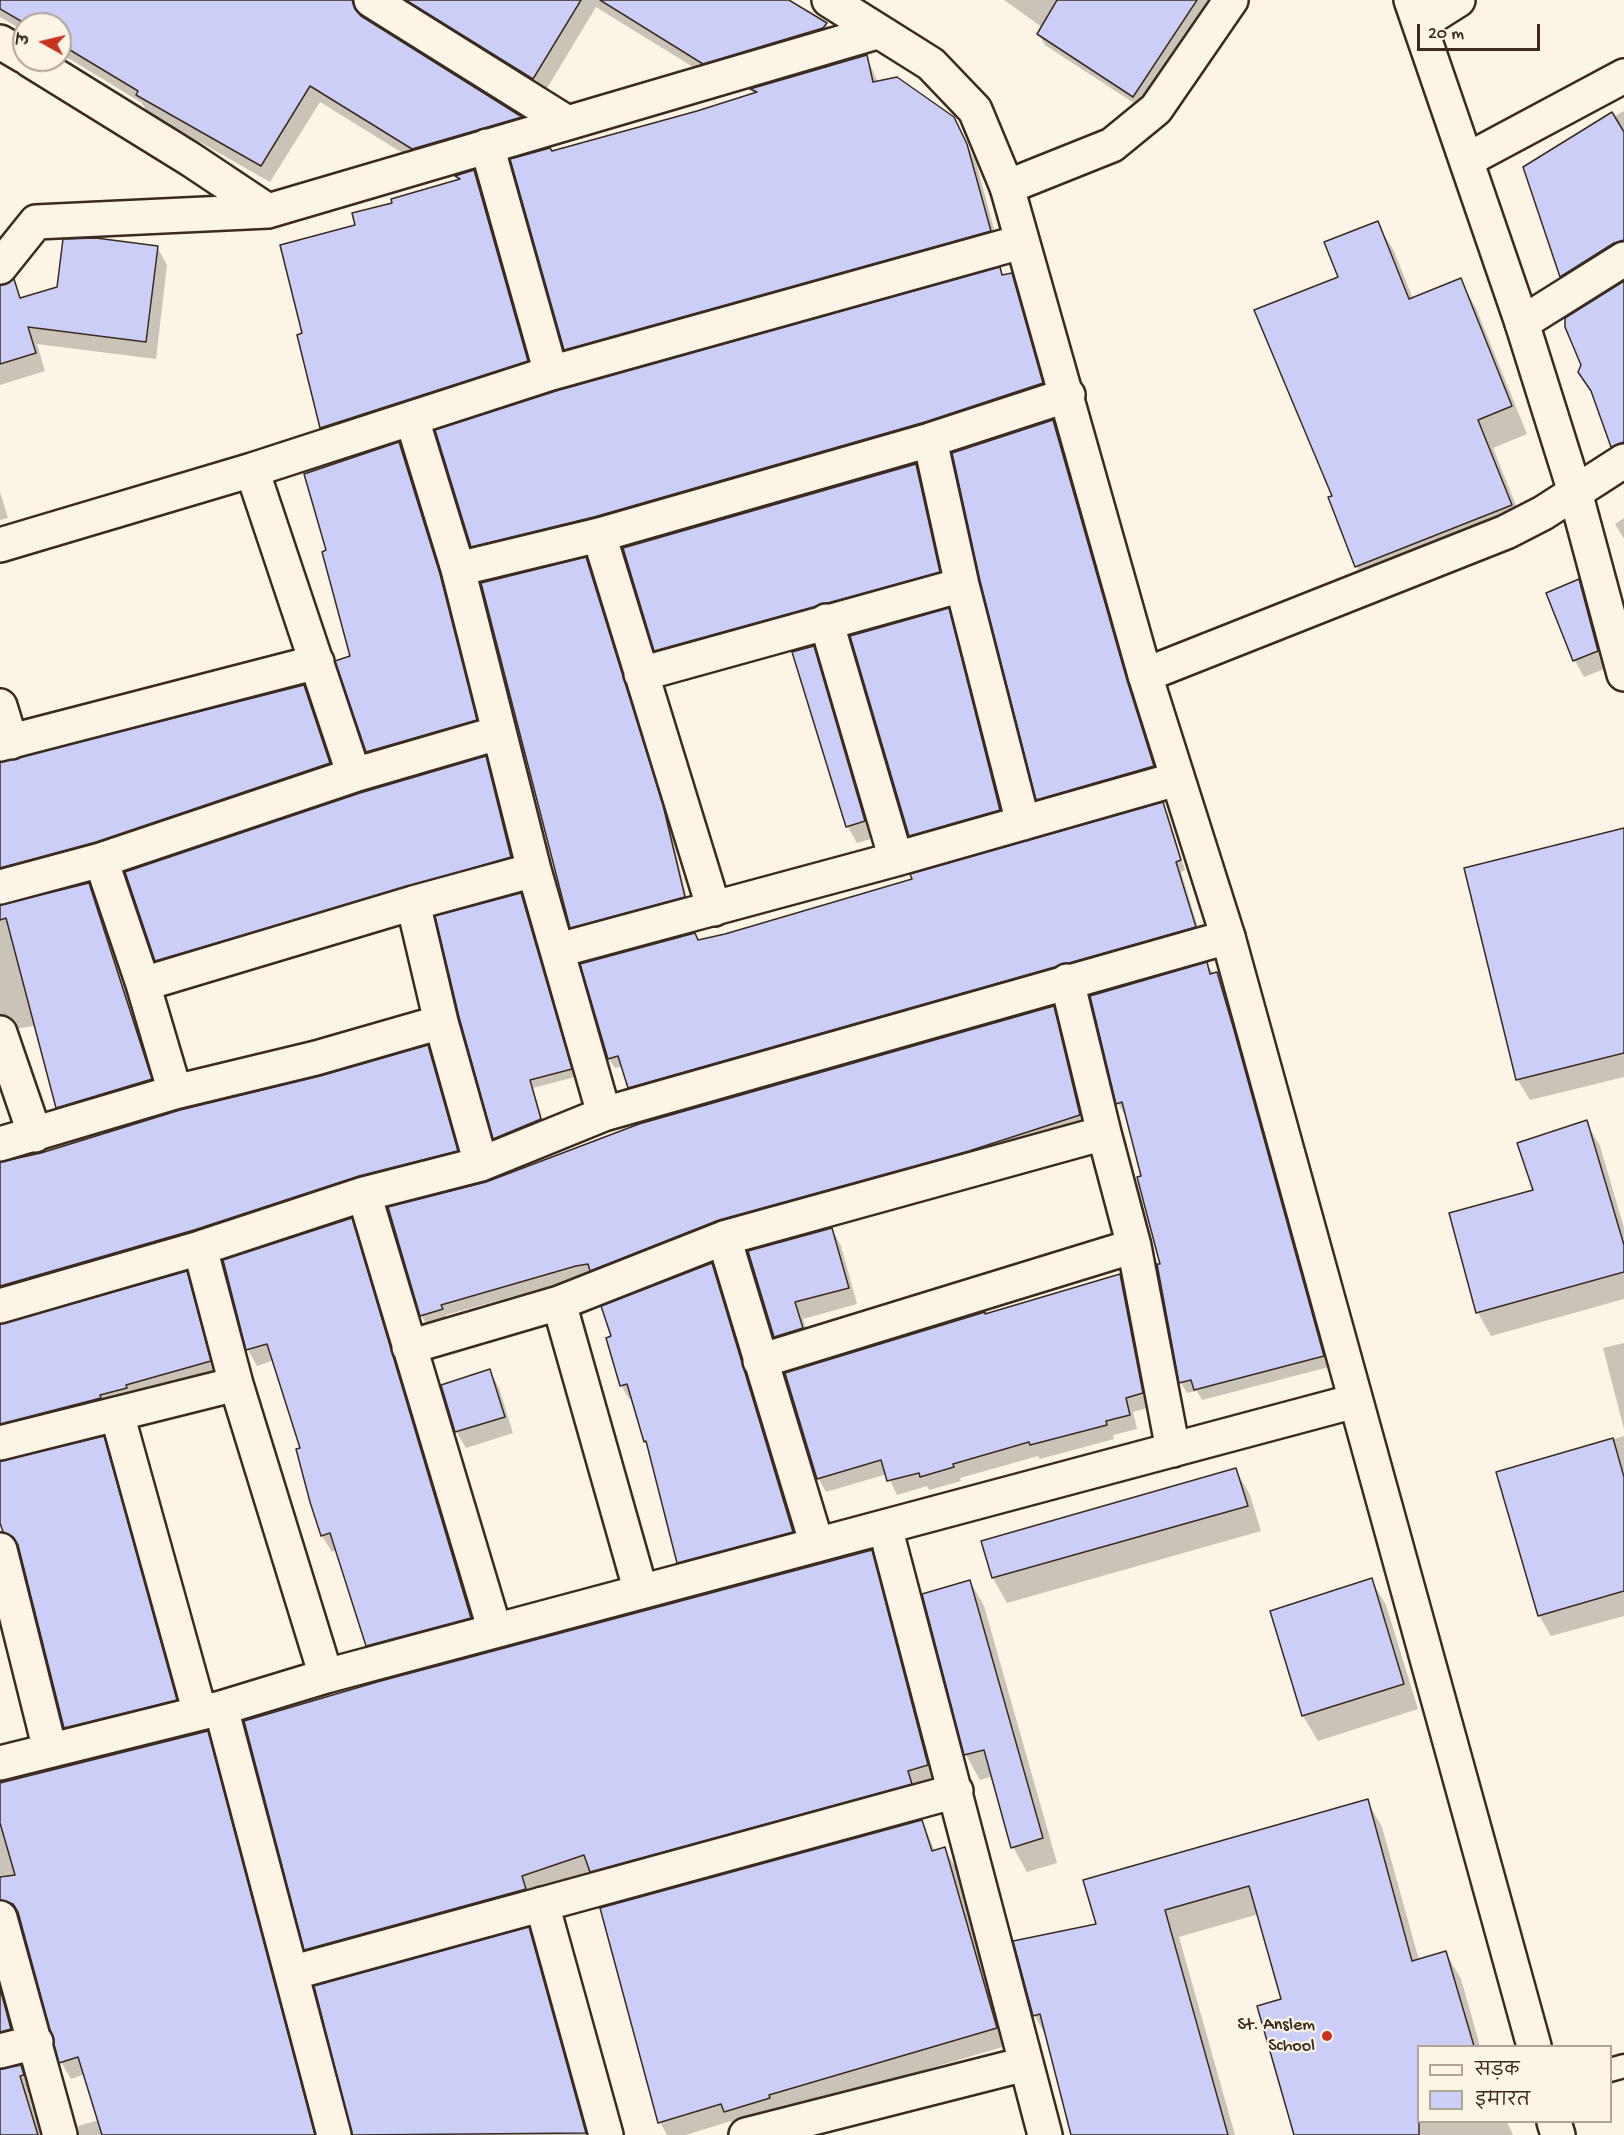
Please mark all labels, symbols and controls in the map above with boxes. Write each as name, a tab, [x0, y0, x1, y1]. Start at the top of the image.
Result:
north arrow	[12, 12, 72, 72]
scale bar	[1420, 12, 1543, 50]
text: 20 m	[1428, 24, 1464, 45]
text: उ	[16, 33, 36, 46]
place label: St. Anslem School	[1238, 2015, 1315, 2058]
marker: St. Anslem School	[1320, 2029, 1334, 2043]
legend	[1417, 2045, 1612, 2123]
text: सड़क	[1475, 2061, 1519, 2082]
text: इमारत	[1475, 2091, 1530, 2112]

